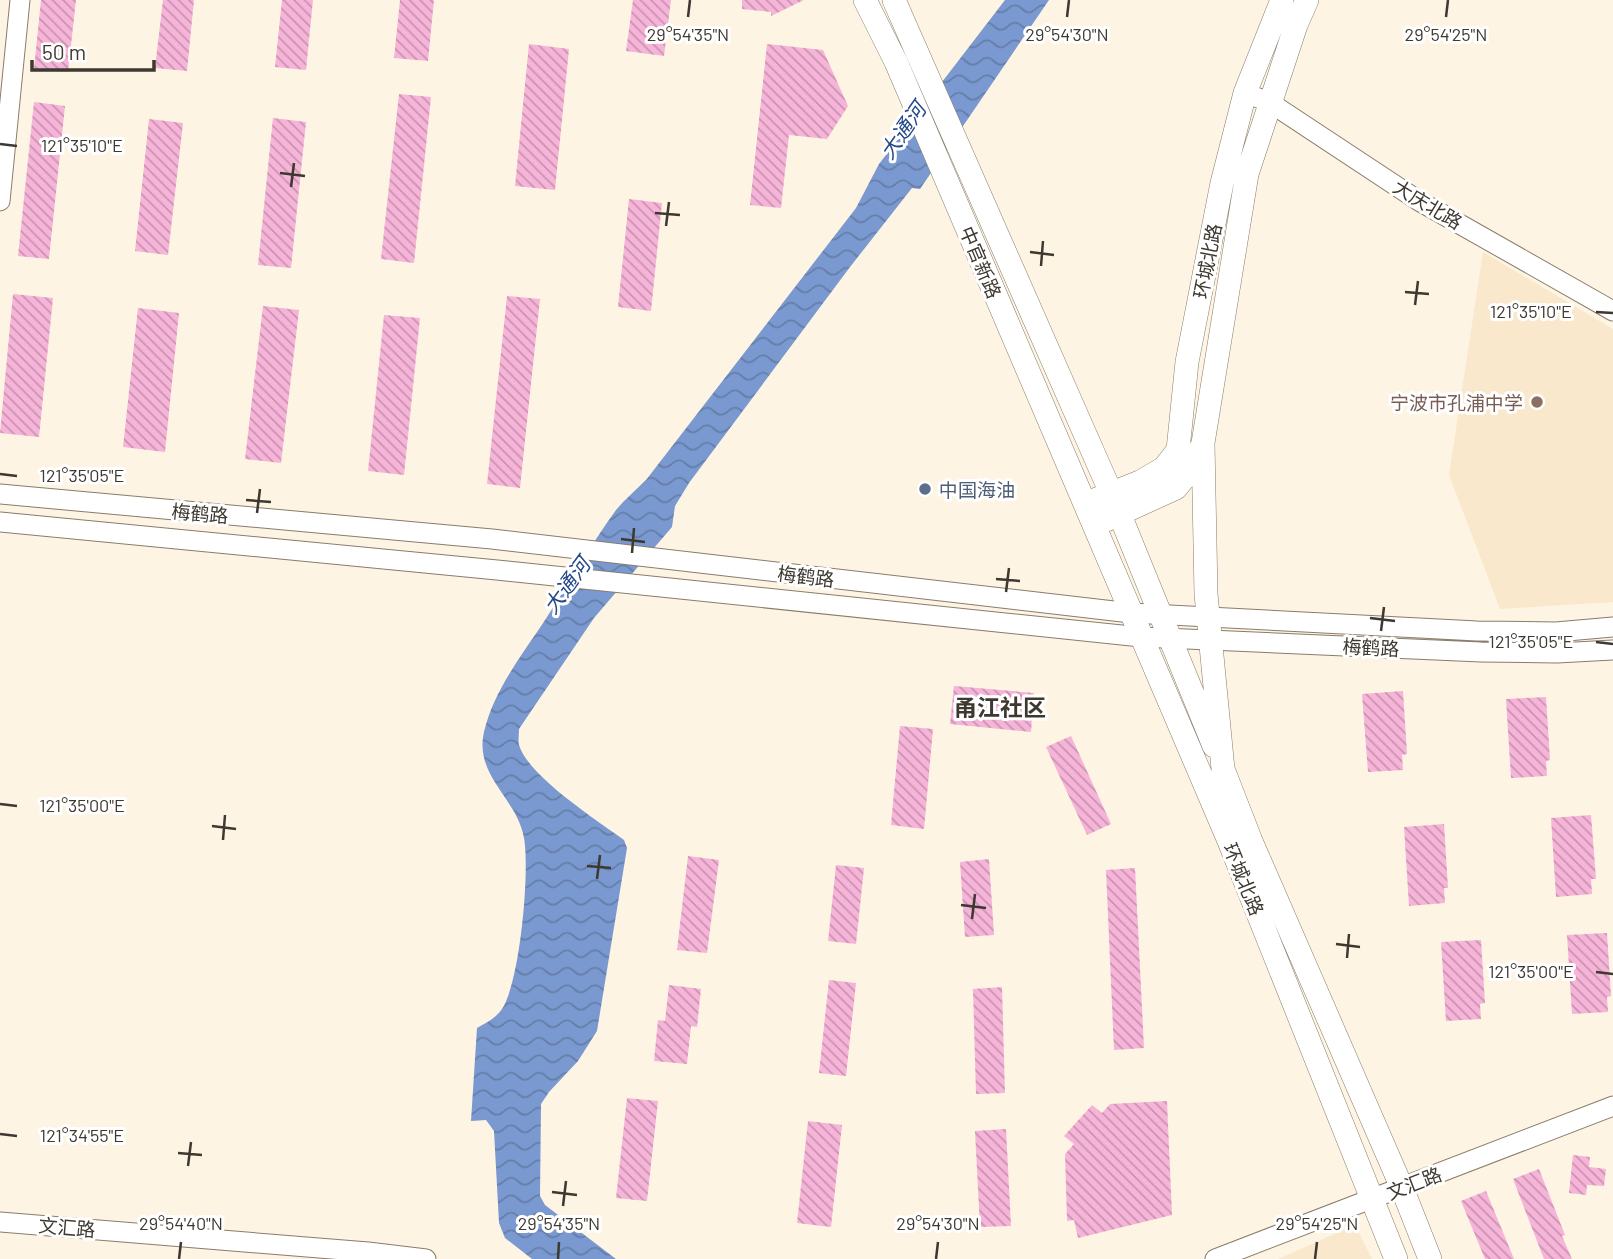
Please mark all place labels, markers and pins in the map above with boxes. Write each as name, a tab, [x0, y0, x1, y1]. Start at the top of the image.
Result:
place label: 宁波市孔浦中学	[1390, 391, 1523, 414]
marker: 宁波市孔浦中学	[1529, 394, 1545, 410]
place label: 中国海油	[939, 478, 1015, 501]
marker: 中国海油	[917, 481, 933, 497]

